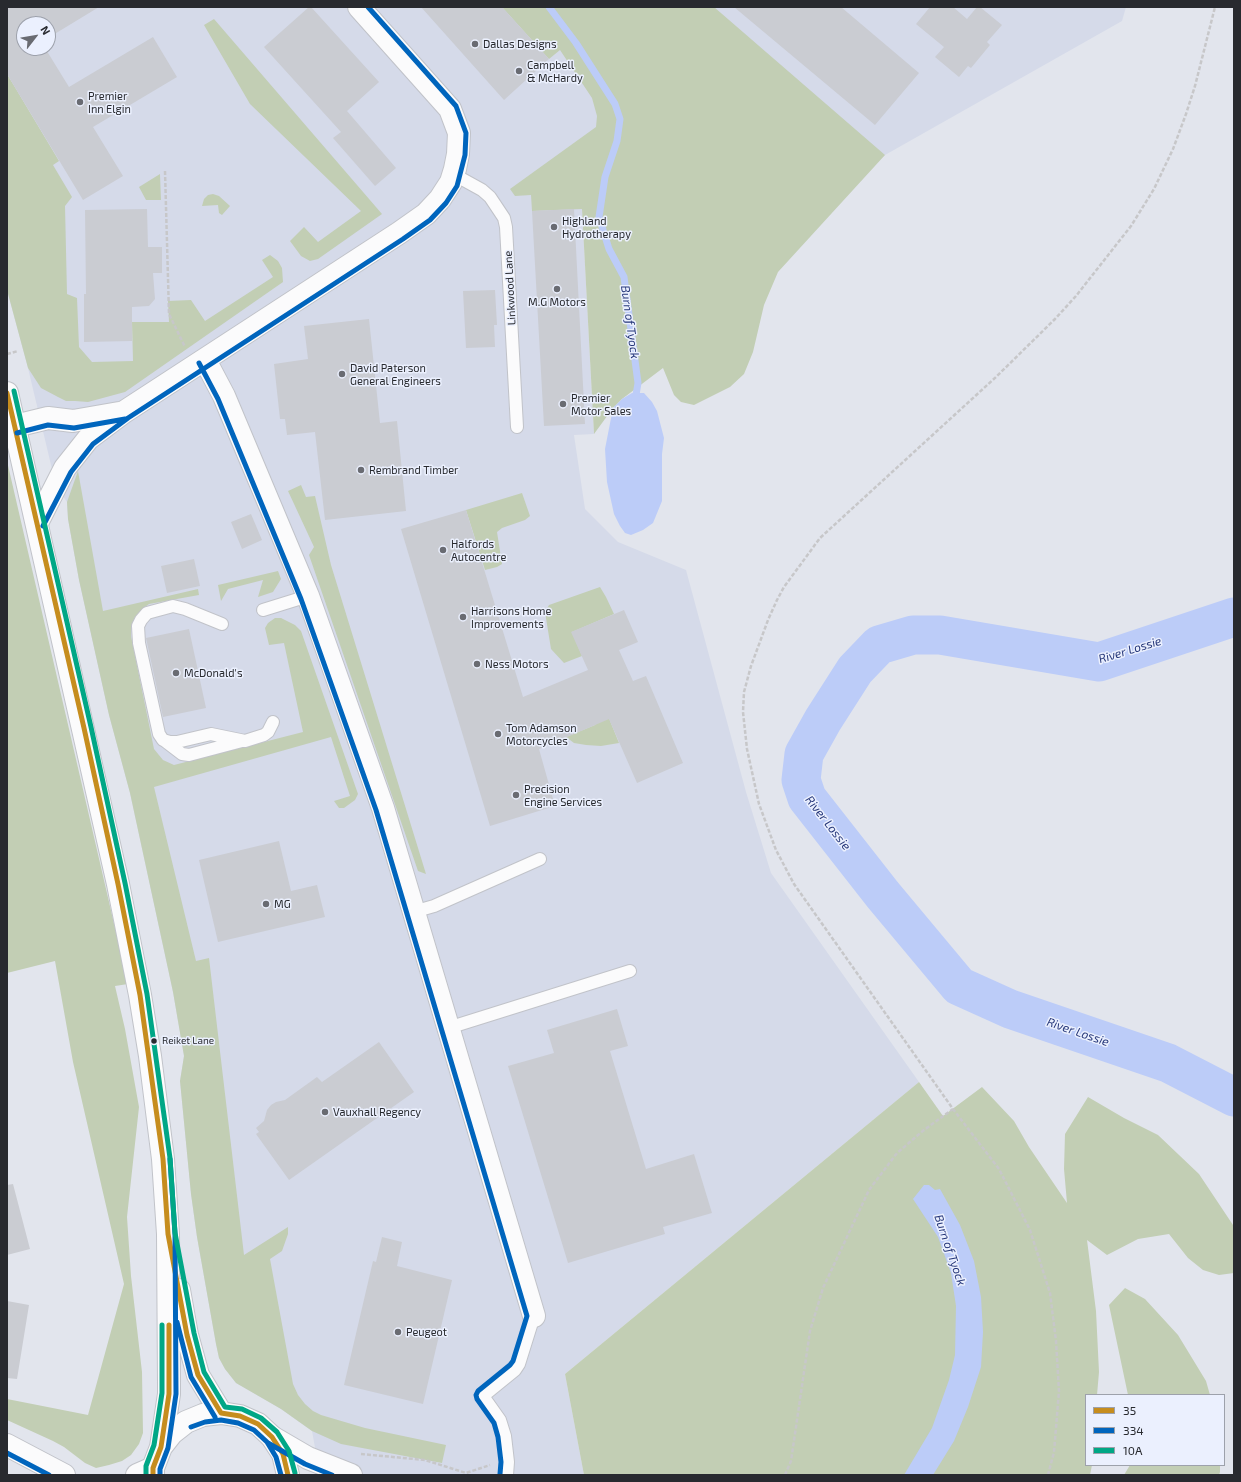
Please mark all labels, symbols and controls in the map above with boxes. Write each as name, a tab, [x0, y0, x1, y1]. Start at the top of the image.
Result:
north arrow	[16, 16, 56, 56]
text: N	[38, 23, 53, 37]
place label: Dallas Designs	[483, 37, 557, 51]
marker: Dallas Designs	[470, 39, 480, 49]
place label: Campbell & McHardy	[527, 58, 583, 84]
marker: Campbell & McHardy	[514, 66, 524, 76]
place label: Premier Inn Elgin	[88, 89, 131, 115]
marker: Premier Inn Elgin	[75, 97, 85, 107]
place label: Highland Hydrotherapy	[562, 214, 631, 240]
marker: Highland Hydrotherapy	[549, 222, 559, 232]
street label: Linkwood Lane	[501, 250, 519, 326]
marker: M.G Motors	[552, 284, 562, 294]
water label: Burn of Tyock	[618, 284, 642, 360]
place label: M.G Motors	[528, 295, 586, 309]
place label: David Paterson General Engineers	[350, 361, 441, 387]
marker: David Paterson General Engineers	[337, 369, 347, 379]
place label: Premier Motor Sales	[571, 391, 631, 417]
marker: Premier Motor Sales	[558, 399, 568, 409]
place label: Rembrand Timber	[369, 463, 458, 477]
marker: Rembrand Timber	[356, 465, 366, 475]
place label: Halfords Autocentre	[451, 537, 507, 563]
marker: Halfords Autocentre	[438, 545, 448, 555]
place label: Harrisons Home Improvements	[471, 604, 551, 630]
marker: Harrisons Home Improvements	[458, 612, 468, 622]
water label: River Lossie	[1097, 634, 1163, 666]
place label: Ness Motors	[485, 657, 549, 671]
marker: Ness Motors	[472, 659, 482, 669]
place label: McDonald's	[184, 666, 242, 680]
marker: McDonald's	[171, 668, 181, 678]
place label: Tom Adamson Motorcycles	[506, 721, 577, 747]
marker: Tom Adamson Motorcycles	[493, 729, 503, 739]
place label: Precision Engine Services	[524, 782, 602, 808]
marker: Precision Engine Services	[511, 790, 521, 800]
water label: River Lossie	[802, 793, 854, 853]
place label: MG	[274, 897, 291, 911]
marker: MG	[261, 899, 271, 909]
water label: River Lossie	[1045, 1015, 1111, 1049]
place label: Reiket Lane	[162, 1035, 214, 1047]
marker: Reiket Lane	[149, 1036, 159, 1046]
place label: Vauxhall Regency	[333, 1105, 421, 1119]
marker: Vauxhall Regency	[320, 1107, 330, 1117]
water label: Burn of Tyock	[931, 1213, 969, 1287]
place label: Peugeot	[406, 1325, 447, 1339]
marker: Peugeot	[393, 1327, 403, 1337]
legend	[1085, 1394, 1225, 1466]
text: 35	[1123, 1403, 1136, 1417]
text: 334	[1123, 1423, 1144, 1437]
text: 10A	[1123, 1443, 1142, 1457]

